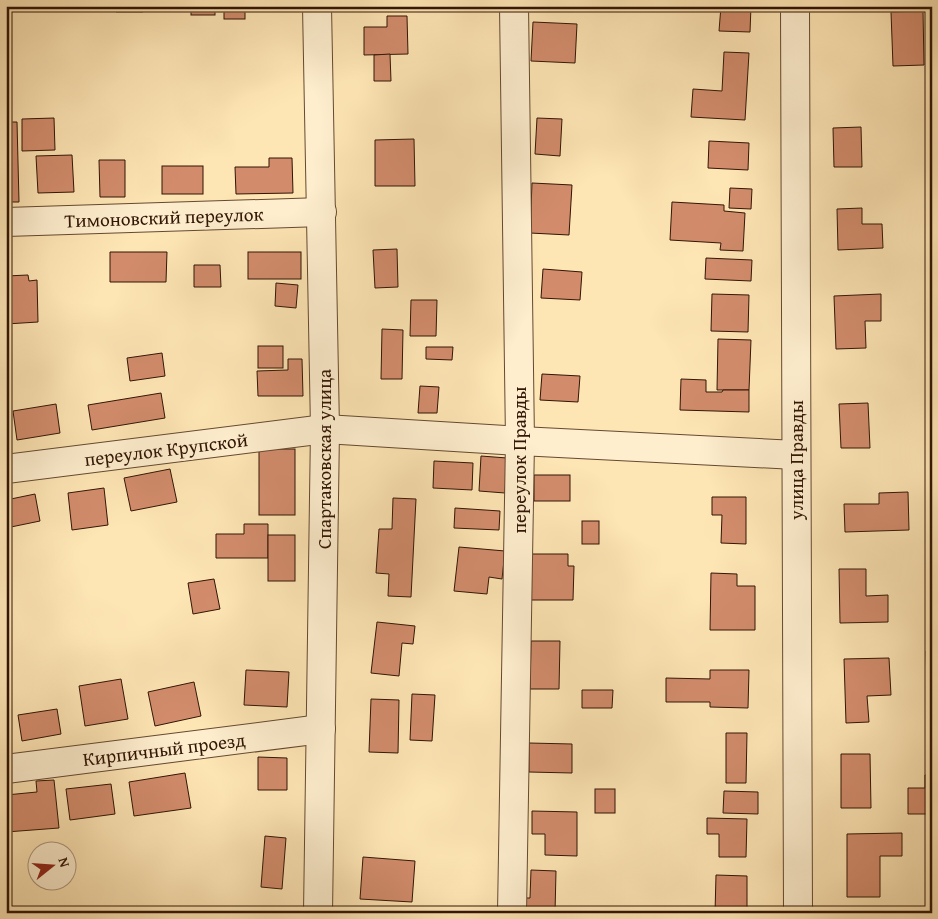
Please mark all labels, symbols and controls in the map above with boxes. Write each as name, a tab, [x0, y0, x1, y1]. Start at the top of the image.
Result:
street label: Тимоновский переулок	[64, 200, 264, 234]
street label: Спартаковская улица	[310, 369, 338, 549]
street label: переулок Правды	[505, 386, 533, 534]
street label: улица Правды	[782, 400, 810, 521]
street label: переулок Крупской	[83, 425, 249, 473]
street label: Кирпичный проезд	[81, 725, 247, 773]
north arrow	[28, 842, 78, 892]
text: N	[54, 855, 76, 870]

